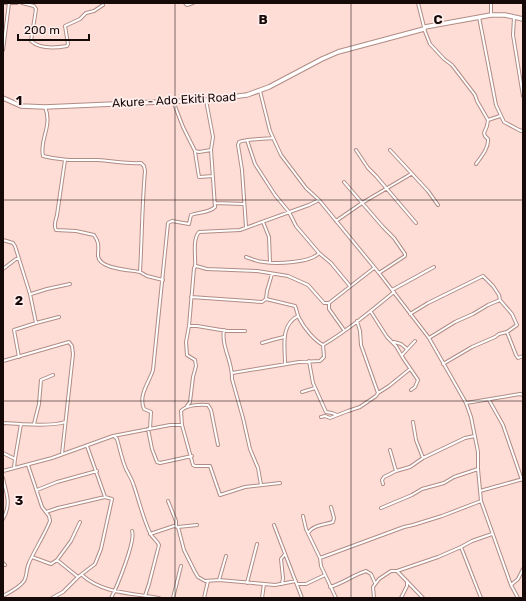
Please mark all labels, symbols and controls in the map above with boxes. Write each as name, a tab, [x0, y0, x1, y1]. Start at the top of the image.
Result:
text: B	[258, 12, 268, 27]
text: C	[433, 12, 443, 27]
scale bar	[18, 16, 89, 42]
text: 200 m	[24, 23, 60, 37]
street label: Akure - Ado Ekiti Road	[112, 90, 236, 110]
text: 1	[16, 93, 22, 108]
text: 2	[15, 293, 23, 308]
text: 3	[15, 493, 24, 508]

